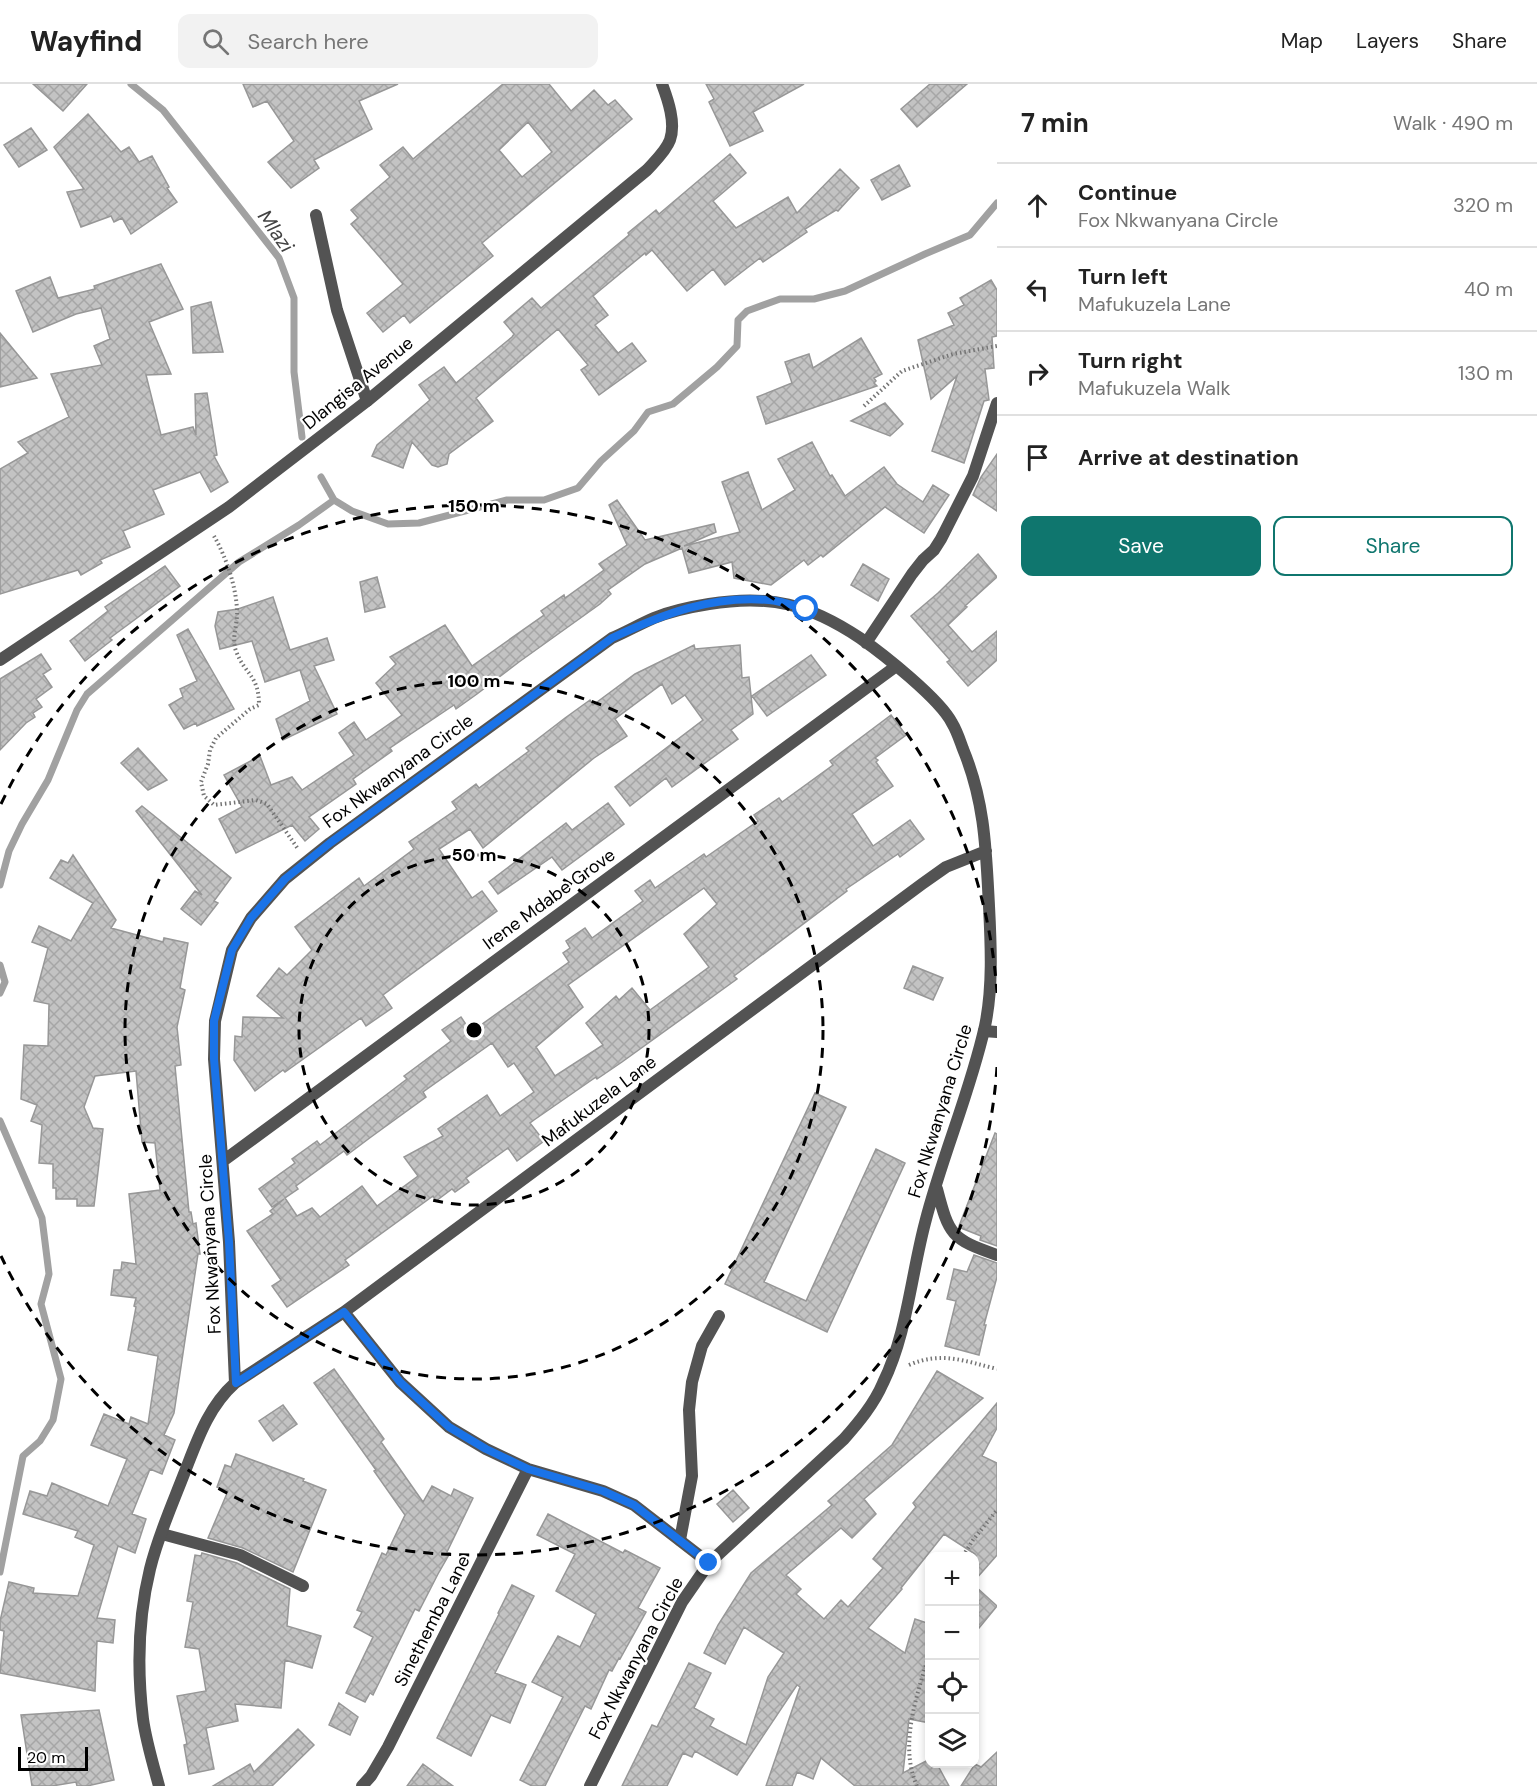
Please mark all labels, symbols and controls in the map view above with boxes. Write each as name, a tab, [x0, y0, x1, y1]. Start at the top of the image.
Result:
search box	[178, 14, 598, 68]
text: Wayfind	[30, 23, 142, 60]
icon: search	[199, 25, 232, 58]
text: Search here	[247, 27, 369, 56]
text: Map	[1281, 27, 1323, 55]
text: Layers	[1356, 27, 1419, 55]
text: Share	[1452, 27, 1507, 55]
text: 7 min	[1021, 106, 1089, 140]
text: Walk · 490 m	[1393, 110, 1513, 136]
text: Continue	[1078, 178, 1177, 207]
icon: ahead	[1021, 189, 1054, 222]
text: 320 m	[1453, 192, 1513, 218]
water label: Mlazi	[252, 205, 301, 258]
text: Fox Nkwanyana Circle	[1078, 207, 1278, 233]
text: Turn left	[1078, 262, 1168, 291]
icon: left	[1021, 273, 1054, 306]
text: 40 m	[1464, 276, 1513, 302]
text: Mafukuzela Lane	[1078, 291, 1231, 317]
street label: Dlangisa Avenue	[298, 331, 418, 435]
text: Turn right	[1078, 346, 1183, 375]
icon: right	[1021, 357, 1054, 390]
text: 130 m	[1458, 360, 1513, 386]
text: Mafukuzela Walk	[1078, 375, 1230, 401]
icon: arrive	[1021, 441, 1054, 474]
text: Arrive at destination	[1078, 443, 1299, 472]
text: 150 m	[448, 494, 500, 518]
button: Save	[1021, 516, 1261, 576]
button: Share	[1273, 516, 1513, 576]
route start	[792, 595, 818, 621]
text: 100 m	[447, 669, 501, 693]
street label: Fox Nkwanyana Circle	[318, 708, 478, 834]
text: 50 m	[451, 843, 497, 867]
street label: Irene Mdabe Grove	[478, 843, 620, 955]
centre of rings	[464, 1020, 484, 1040]
street label: Fox Nkwanyana Circle	[902, 1021, 978, 1201]
street label: Mafukuzela Lane	[537, 1050, 661, 1152]
street label: Fox Nkwanyana Circle	[193, 1153, 227, 1335]
route end	[695, 1549, 721, 1575]
street label: Sinethemba Lane	[389, 1551, 475, 1691]
map controls	[925, 1552, 979, 1768]
button: +	[925, 1552, 979, 1606]
street label: Fox Nkwanyana Circle	[583, 1573, 689, 1743]
button: −	[925, 1606, 979, 1660]
button: locate	[925, 1660, 979, 1714]
button: layers	[925, 1714, 979, 1768]
scale bar	[18, 1744, 88, 1772]
text: 20 m	[27, 1747, 66, 1768]

